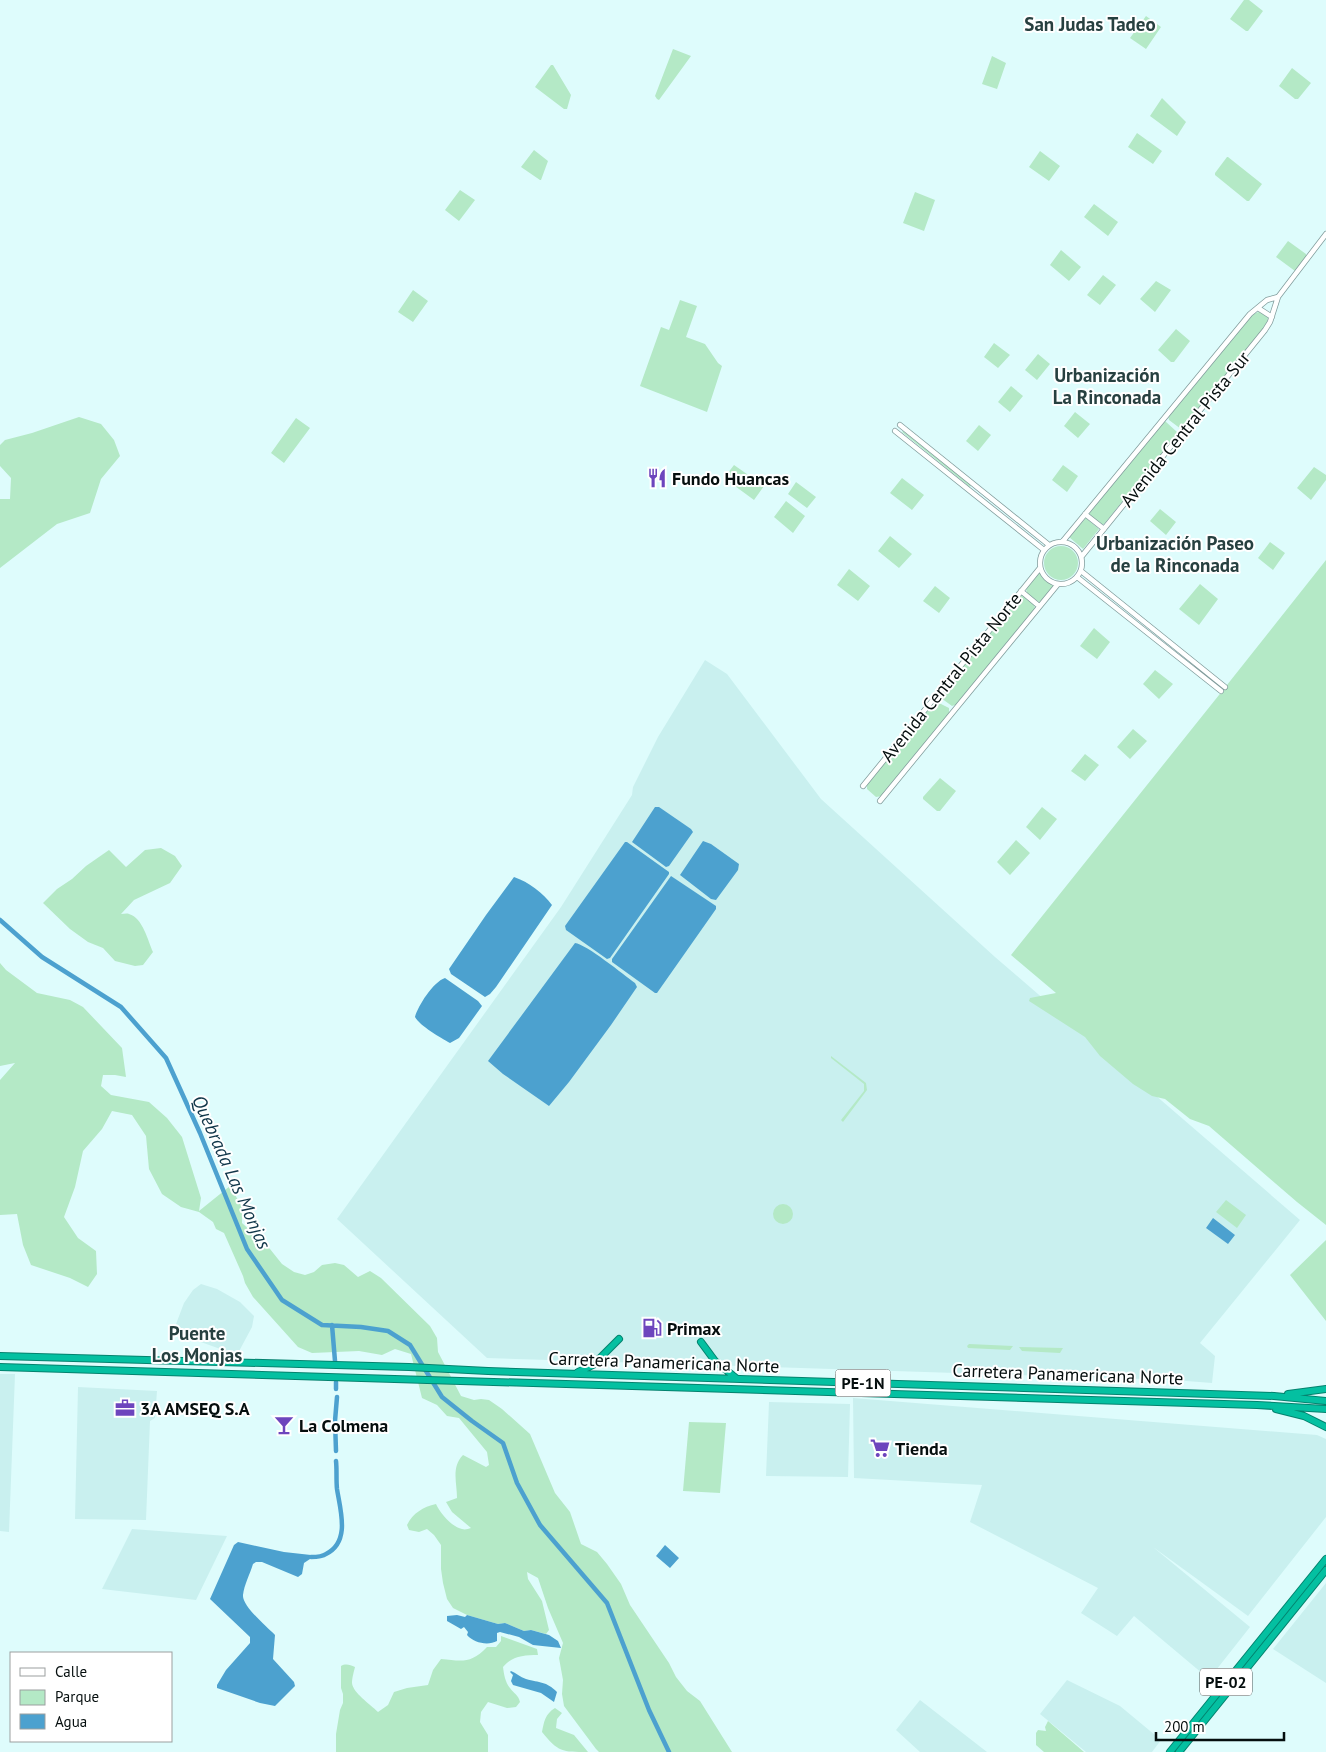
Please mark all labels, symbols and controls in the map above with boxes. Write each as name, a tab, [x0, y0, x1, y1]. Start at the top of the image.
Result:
district label: San Judas Tadeo	[1024, 12, 1156, 36]
street label: Avenida Central Pista Sur	[1115, 347, 1255, 511]
district label: Urbanización La Rinconada	[1053, 363, 1161, 409]
restaurant icon: Fundo Huancas	[646, 467, 668, 489]
place label: Fundo Huancas	[672, 467, 789, 490]
district label: Urbanización Paseo de la Rinconada	[1096, 531, 1254, 577]
street label: Avenida Central Pista Norte	[876, 588, 1026, 766]
water label: Quebrada Las Monjas	[187, 1091, 277, 1253]
fuel station icon: Primax	[641, 1317, 663, 1339]
place label: Primax	[667, 1317, 721, 1340]
district label: Puente Los Monjas	[152, 1321, 242, 1367]
street label: Carretera Panamericana Norte	[548, 1346, 780, 1378]
street label: Carretera Panamericana Norte	[952, 1358, 1184, 1390]
road number: PE-1N	[836, 1370, 890, 1396]
office icon: 3A AMSEQ S.A	[114, 1397, 136, 1419]
place label: 3A AMSEQ S.A	[140, 1397, 250, 1420]
bar icon: La Colmena	[273, 1414, 295, 1436]
place label: La Colmena	[299, 1414, 388, 1437]
supermarket icon: Tienda	[869, 1437, 891, 1459]
place label: Tienda	[895, 1437, 948, 1460]
legend	[10, 1652, 172, 1742]
text: Calle	[55, 1662, 87, 1681]
road number: PE-02	[1200, 1668, 1252, 1695]
text: Parque	[55, 1687, 99, 1706]
scale bar	[1156, 1710, 1284, 1742]
text: Agua	[55, 1712, 87, 1731]
text: 200 m	[1164, 1717, 1205, 1736]

